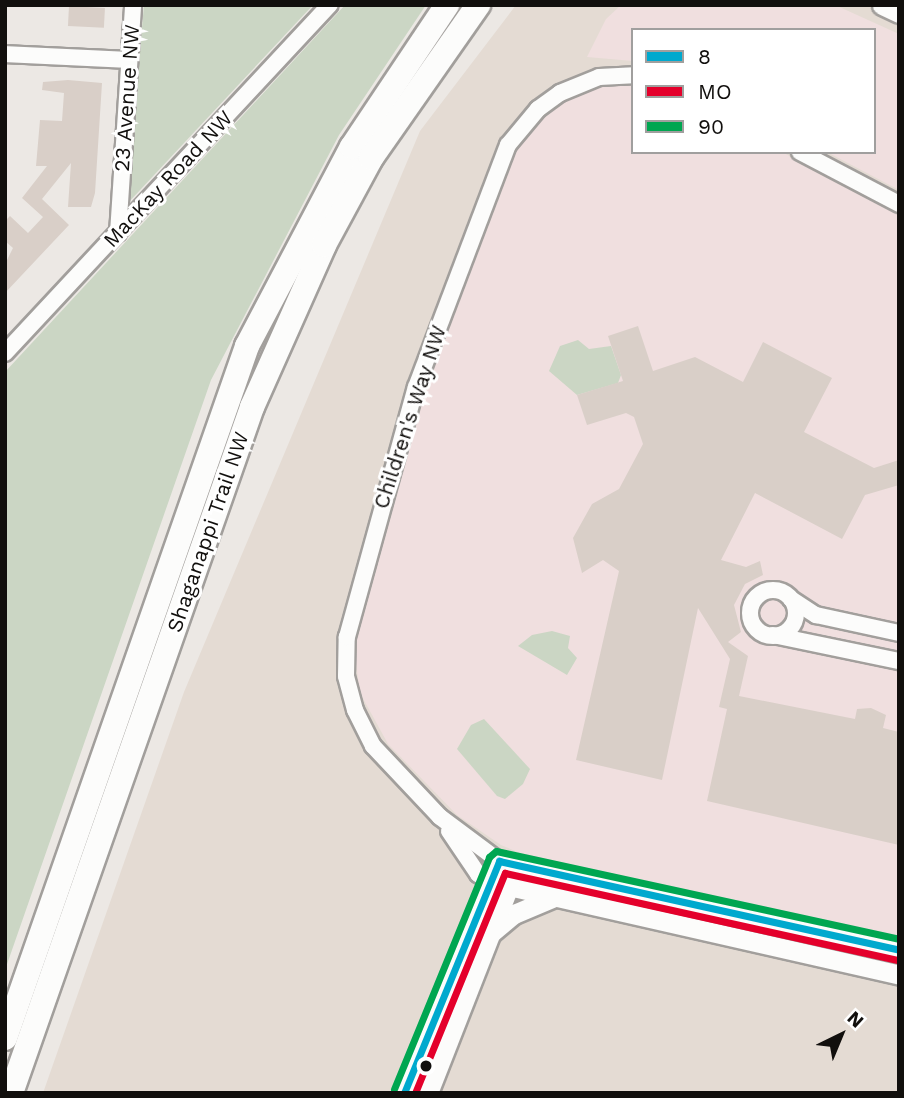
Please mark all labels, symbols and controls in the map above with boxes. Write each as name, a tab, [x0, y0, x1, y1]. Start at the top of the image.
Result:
street label: 23 Avenue NW	[109, 23, 145, 173]
legend	[631, 28, 876, 154]
text: 8	[698, 44, 711, 69]
text: MO	[698, 79, 732, 104]
street label: MacKay Road NW	[98, 105, 238, 253]
text: 90	[698, 114, 724, 139]
street label: Children's Way NW	[368, 322, 452, 512]
street label: Shaganappi Trail NW	[162, 428, 254, 636]
north arrow	[806, 1000, 876, 1070]
text: N	[843, 1006, 869, 1032]
unlabelled marker	[419, 1059, 433, 1073]

